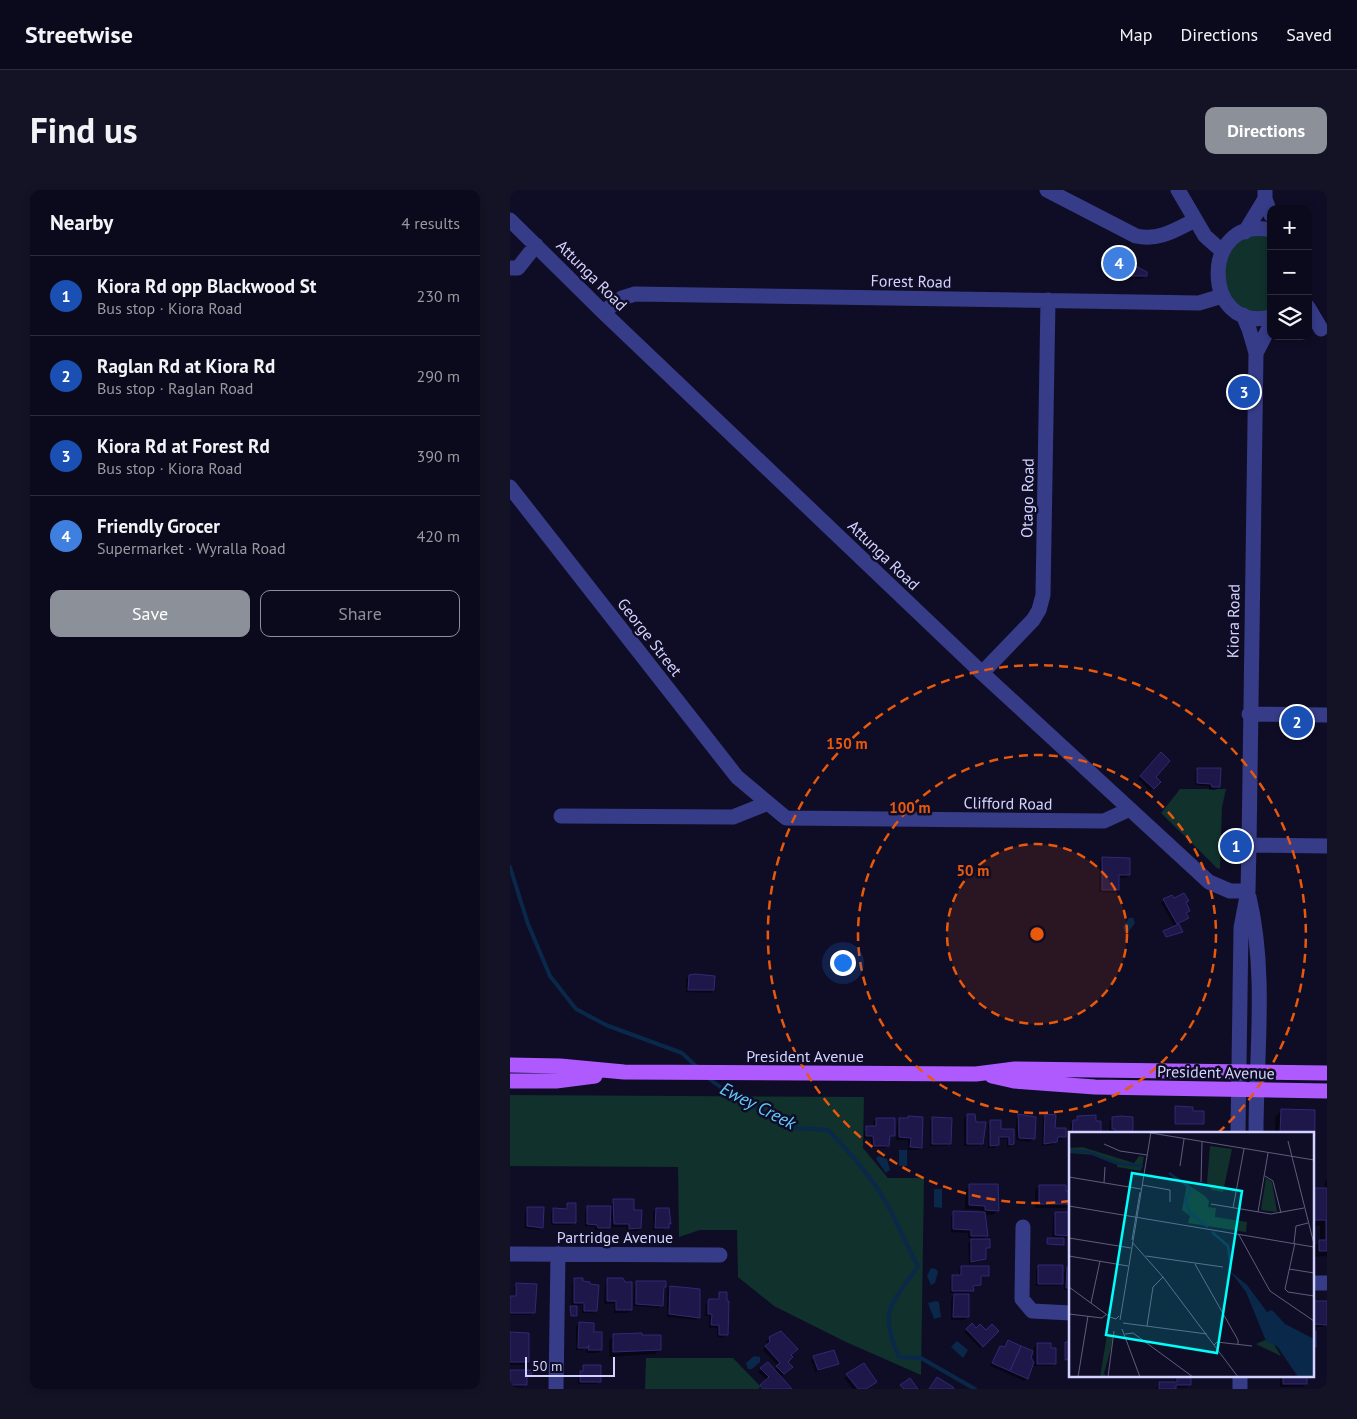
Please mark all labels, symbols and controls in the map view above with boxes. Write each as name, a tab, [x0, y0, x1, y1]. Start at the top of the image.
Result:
text: Streetwise	[25, 19, 133, 50]
text: Map	[1120, 23, 1152, 46]
text: Directions	[1180, 23, 1258, 46]
text: Saved	[1286, 23, 1332, 46]
text: Find us	[30, 107, 138, 153]
button: Directions	[1205, 107, 1327, 154]
map controls	[1267, 205, 1312, 340]
button: +	[1267, 205, 1312, 250]
text: Nearby	[50, 209, 113, 236]
text: 4 results	[401, 213, 460, 233]
street label: Attunga Road	[552, 235, 632, 315]
pin: 4	[1103, 244, 1135, 282]
button: −	[1267, 250, 1312, 295]
street label: Forest Road	[870, 270, 952, 292]
text: Kiora Rd opp Blackwood St	[97, 274, 317, 298]
text: 1	[61, 286, 71, 306]
text: 230 m	[417, 286, 460, 306]
button: layers	[1267, 295, 1312, 340]
text: Bus stop · Kiora Road	[97, 298, 242, 318]
text: Raglan Rd at Kiora Rd	[97, 354, 275, 378]
text: 2	[61, 366, 71, 386]
text: 290 m	[417, 366, 460, 386]
pin: 3	[1228, 373, 1260, 411]
text: Bus stop · Raglan Road	[97, 378, 253, 398]
text: Kiora Rd at Forest Rd	[97, 434, 270, 458]
text: 3	[61, 446, 71, 466]
text: 390 m	[417, 446, 460, 466]
text: Bus stop · Kiora Road	[97, 458, 242, 478]
street label: Otago Road	[1016, 458, 1038, 538]
text: Friendly Grocer	[97, 514, 220, 538]
street label: Attunga Road	[844, 516, 924, 594]
text: 4	[61, 526, 71, 546]
text: 420 m	[417, 526, 460, 546]
text: Supermarket · Wyralla Road	[97, 538, 286, 558]
street label: Kiora Road	[1222, 584, 1244, 658]
button: Save	[50, 590, 250, 637]
button: Share	[260, 590, 460, 637]
street label: George Street	[613, 594, 687, 680]
pin: 2	[1281, 703, 1313, 741]
text: 150 m	[826, 734, 868, 753]
street label: Clifford Road	[963, 792, 1053, 814]
text: 100 m	[889, 798, 931, 817]
pin: 1	[1220, 827, 1252, 865]
text: 50 m	[957, 861, 989, 880]
centre of rings	[1028, 925, 1046, 943]
your location	[830, 950, 856, 976]
street label: President Avenue	[746, 1046, 864, 1066]
street label: President Avenue	[1157, 1061, 1275, 1083]
water label: Ewey Creek	[717, 1077, 801, 1135]
inset map	[1069, 1132, 1314, 1376]
street label: Partridge Avenue	[557, 1227, 673, 1247]
scale bar	[525, 1354, 615, 1377]
text: 50 m	[532, 1357, 562, 1375]

